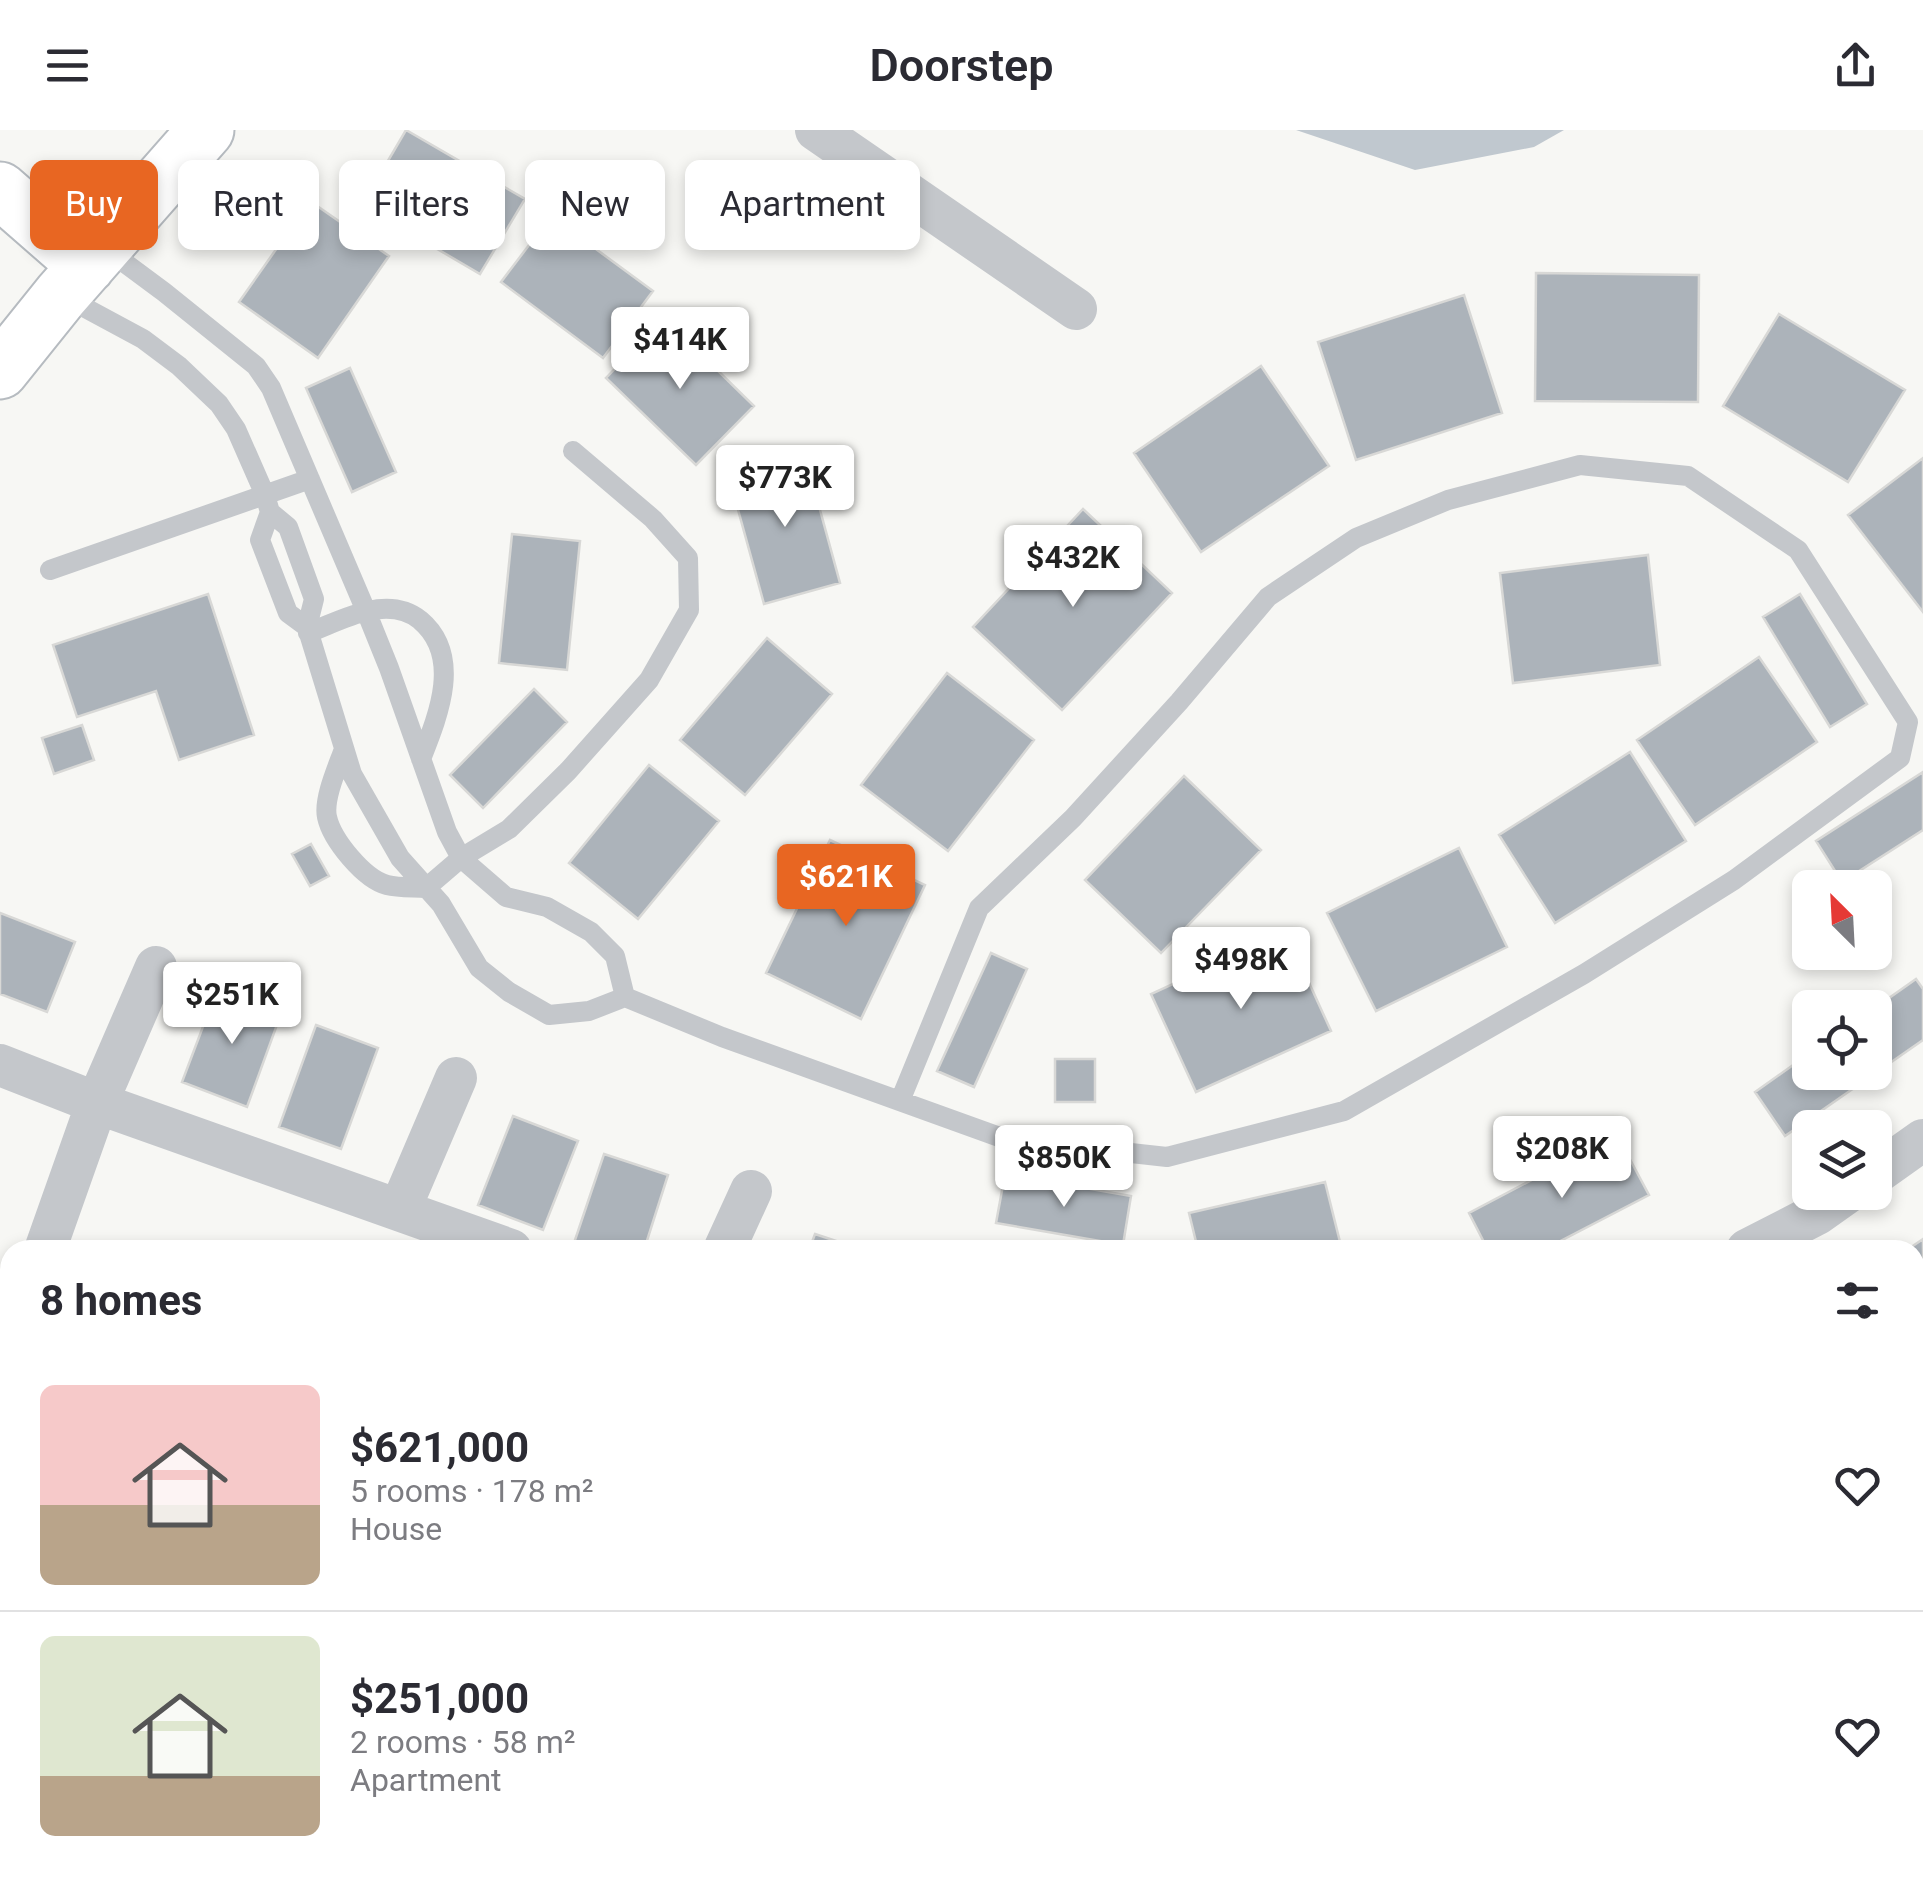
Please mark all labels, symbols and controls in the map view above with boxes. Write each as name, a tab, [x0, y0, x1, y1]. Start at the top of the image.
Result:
icon: menu	[40, 38, 95, 93]
icon: share	[1828, 38, 1883, 93]
text: Doorstep	[869, 39, 1054, 92]
chip: Buy	[30, 160, 158, 250]
chip: Rent	[178, 160, 319, 250]
chip: Filters	[339, 160, 505, 250]
chip: New	[525, 160, 665, 250]
chip: Apartment	[685, 160, 920, 250]
pin: $414K	[610, 307, 750, 392]
text: $414K	[633, 320, 727, 358]
pin: $773K	[715, 445, 855, 530]
text: $773K	[738, 458, 832, 496]
pin: $432K	[1003, 525, 1143, 610]
text: $432K	[1026, 538, 1120, 576]
pin: $621K	[776, 844, 916, 929]
text: $621K	[799, 857, 893, 895]
north arrow	[1792, 870, 1892, 970]
map controls	[1792, 870, 1892, 1210]
pin: $498K	[1171, 927, 1311, 1012]
text: $498K	[1194, 940, 1288, 978]
pin: $251K	[162, 962, 302, 1047]
text: $251K	[185, 975, 279, 1013]
button: locate	[1792, 990, 1892, 1090]
button: layers	[1792, 1110, 1892, 1210]
pin: $208K	[1492, 1116, 1632, 1201]
pin: $850K	[994, 1125, 1134, 1210]
text: $208K	[1515, 1129, 1609, 1167]
text: $850K	[1017, 1138, 1111, 1176]
icon: filters	[1830, 1273, 1885, 1328]
text: 8 homes	[40, 1276, 202, 1325]
text: $621,000	[350, 1423, 529, 1472]
icon: home	[120, 1425, 240, 1545]
icon: heart	[1830, 1458, 1885, 1513]
text: 5 rooms · 178 m²	[350, 1472, 593, 1510]
text: House	[350, 1510, 442, 1548]
text: $251,000	[350, 1674, 529, 1723]
icon: home	[120, 1676, 240, 1796]
icon: heart	[1830, 1709, 1885, 1764]
text: 2 rooms · 58 m²	[350, 1723, 575, 1761]
text: Apartment	[350, 1761, 502, 1799]

